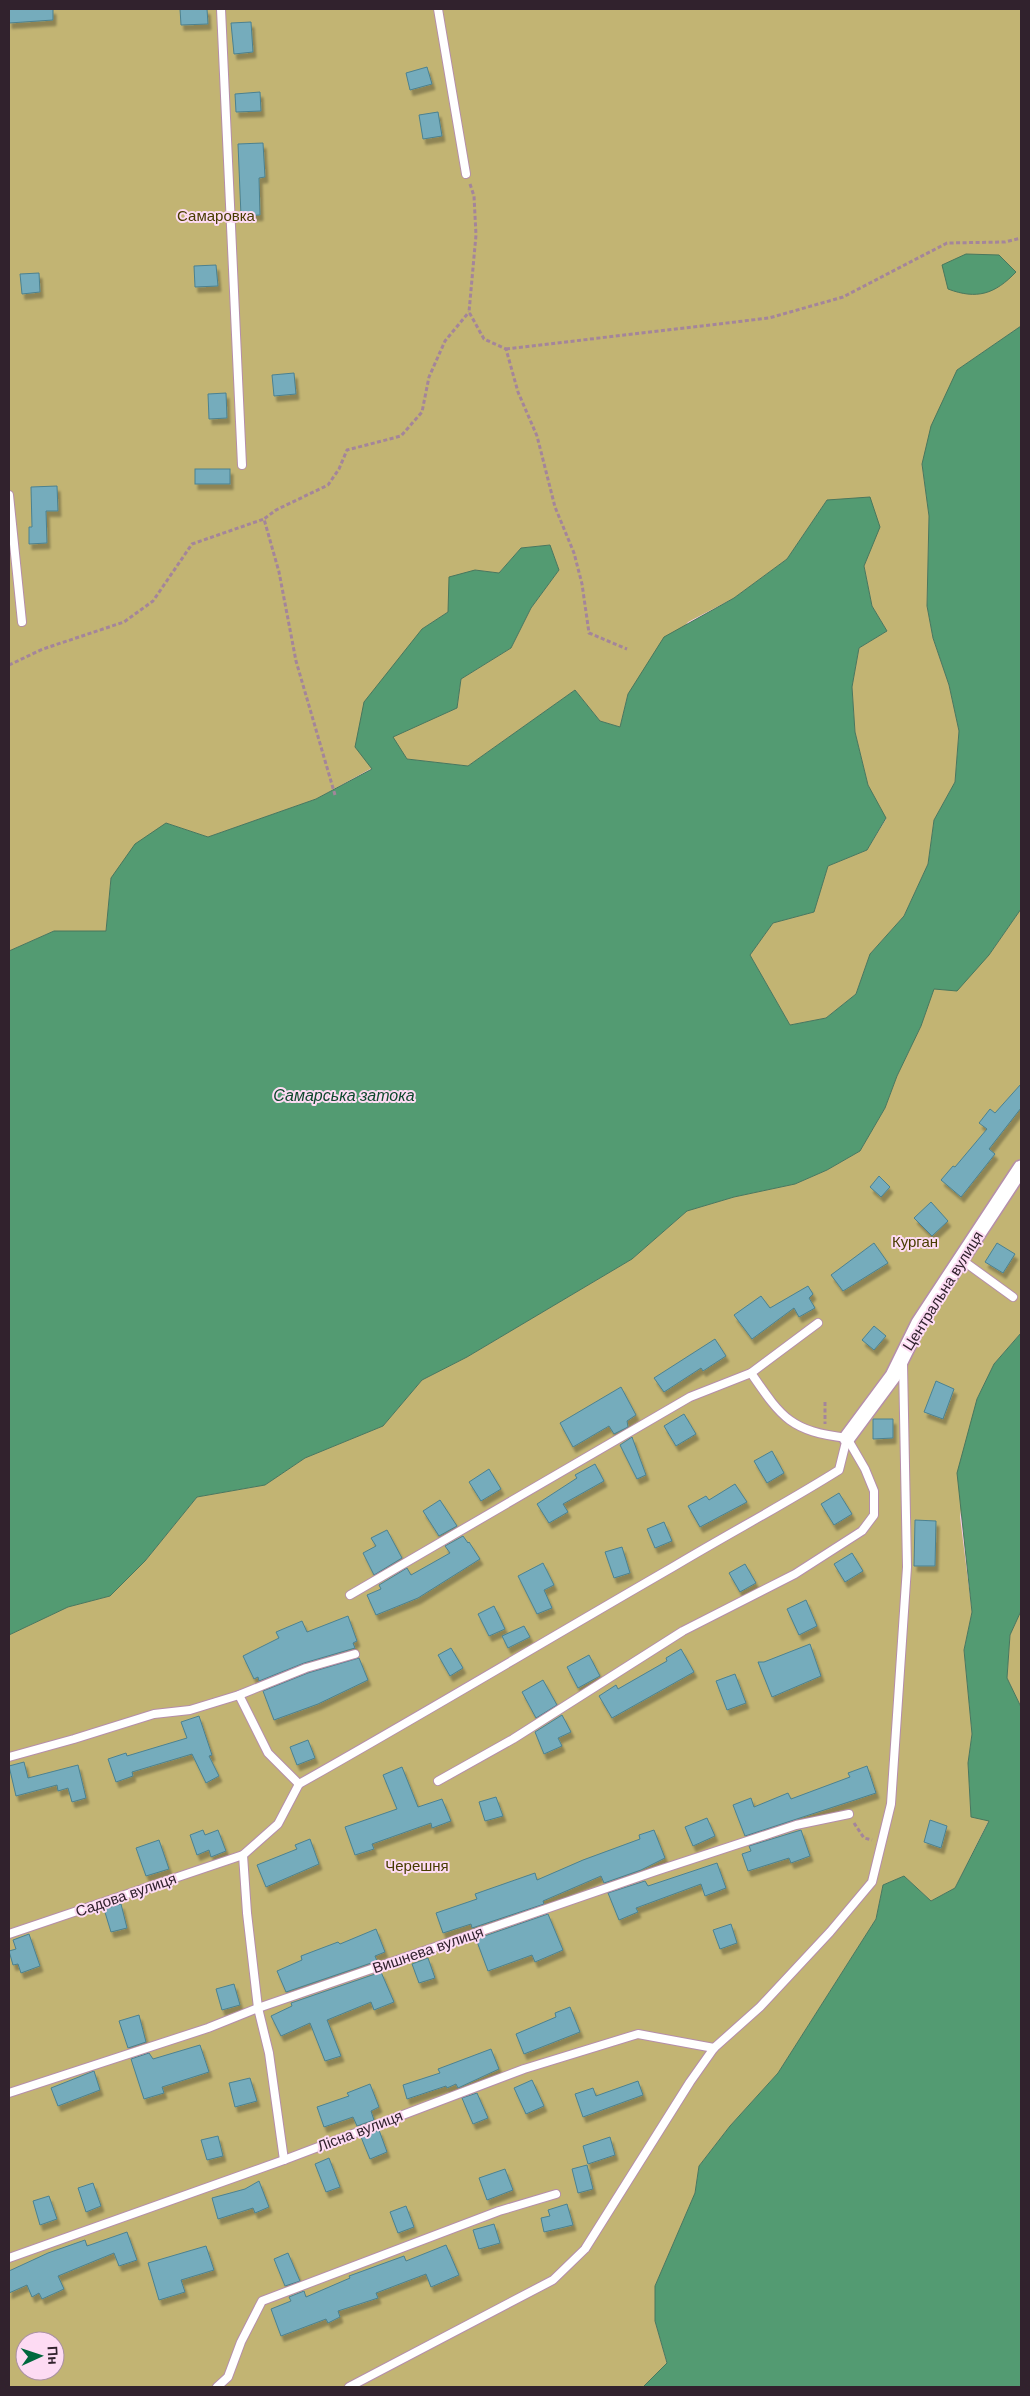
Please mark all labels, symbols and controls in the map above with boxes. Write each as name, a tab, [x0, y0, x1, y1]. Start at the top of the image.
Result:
park label: Самаровка	[177, 207, 256, 224]
water label: Самарська затока	[273, 1087, 415, 1104]
street label: Центральна вулиця	[899, 1228, 986, 1353]
park label: Курган	[892, 1233, 938, 1250]
park label: Черешня	[385, 1857, 449, 1874]
street label: Садова вулиця	[73, 1869, 178, 1920]
street label: Вишнева вулиця	[370, 1923, 485, 1976]
street label: Лісна вулиця	[315, 2106, 405, 2155]
north arrow	[15, 2331, 65, 2381]
text: Пн	[45, 2346, 61, 2365]

